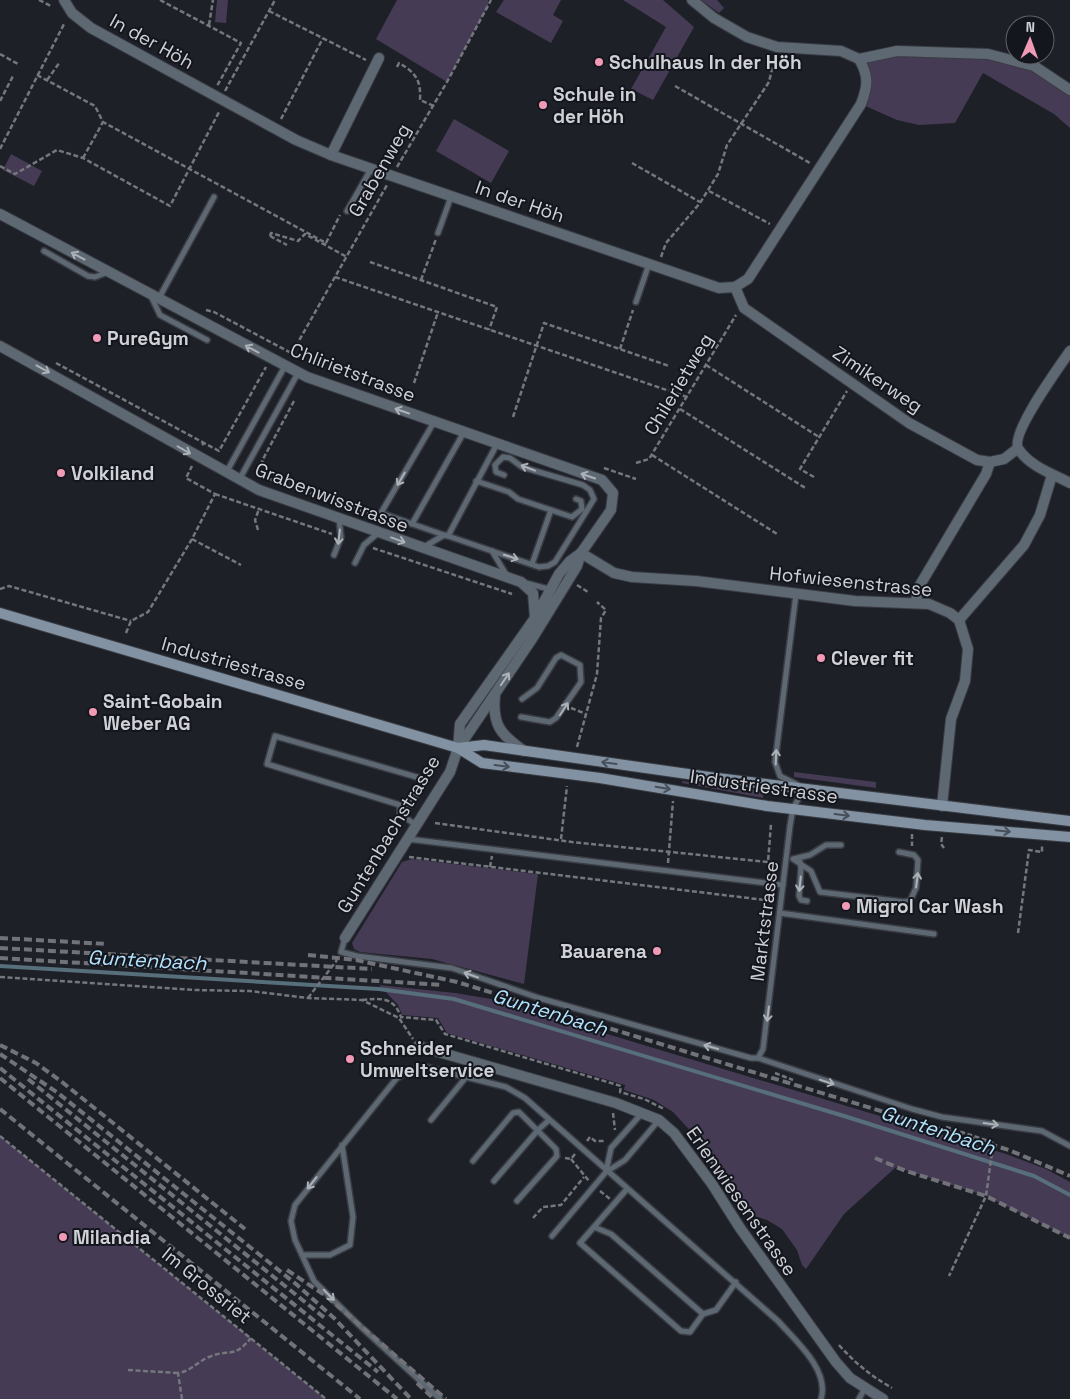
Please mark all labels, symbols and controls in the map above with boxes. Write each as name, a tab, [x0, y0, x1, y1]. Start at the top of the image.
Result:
street label: In der Höh	[105, 8, 198, 75]
north arrow	[1005, 15, 1055, 65]
text: N	[1025, 18, 1035, 36]
place label: Schulhaus In der Höh	[609, 50, 802, 75]
marker: Schulhaus In der Höh	[593, 56, 605, 68]
place label: Schule in der Höh	[553, 82, 637, 129]
marker: Schule in der Höh	[537, 99, 549, 111]
street label: Grabenweg	[343, 119, 416, 221]
street label: In der Höh	[472, 175, 568, 228]
one-way arrow	[71, 251, 86, 260]
place label: PureGym	[107, 326, 189, 351]
street label: Chilerietweg	[638, 329, 719, 440]
marker: PureGym	[91, 332, 103, 344]
street label: Chlirietstrasse	[287, 337, 419, 408]
street label: Zimikerweg	[828, 340, 928, 419]
one-way arrow	[245, 343, 260, 353]
one-way arrow	[35, 365, 49, 375]
one-way arrow	[394, 405, 410, 415]
one-way arrow	[176, 445, 191, 455]
street label: Grabenwisstrasse	[251, 457, 412, 538]
place label: Volkiland	[71, 461, 155, 486]
one-way arrow	[521, 463, 536, 472]
marker: Volkiland	[55, 467, 67, 479]
one-way arrow	[581, 471, 597, 480]
one-way arrow	[396, 472, 406, 487]
one-way arrow	[334, 529, 344, 545]
one-way arrow	[389, 536, 405, 545]
one-way arrow	[502, 553, 518, 562]
street label: Hofwiesenstrasse	[768, 561, 934, 602]
street label: Industriestrasse	[159, 631, 309, 696]
place label: Clever fit	[831, 646, 914, 671]
marker: Clever fit	[815, 652, 827, 664]
one-way arrow	[500, 672, 510, 686]
place label: Saint-Gobain Weber AG	[103, 689, 223, 736]
one-way arrow	[559, 702, 569, 716]
marker: Saint-Gobain Weber AG	[87, 706, 99, 718]
one-way arrow	[772, 749, 781, 765]
street label: Guntenbachstrasse	[331, 751, 446, 918]
one-way arrow	[601, 758, 617, 768]
one-way arrow	[494, 761, 510, 771]
street label: Industriestrasse	[688, 764, 840, 809]
one-way arrow	[655, 784, 671, 794]
one-way arrow	[834, 810, 850, 820]
one-way arrow	[995, 826, 1011, 835]
street label: Marktstrasse	[745, 859, 784, 983]
one-way arrow	[912, 873, 922, 889]
one-way arrow	[795, 876, 805, 892]
place label: Migrol Car Wash	[856, 894, 1004, 919]
marker: Migrol Car Wash	[840, 900, 852, 912]
place label: Bauarena	[560, 939, 647, 964]
water label: Guntenbach	[87, 944, 208, 976]
marker: Bauarena	[651, 945, 663, 957]
one-way arrow	[464, 970, 479, 979]
water label: Guntenbach	[489, 982, 611, 1042]
one-way arrow	[763, 1005, 773, 1021]
place label: Schneider Umweltservice	[360, 1036, 495, 1083]
one-way arrow	[703, 1041, 719, 1051]
marker: Schneider Umweltservice	[344, 1053, 356, 1065]
one-way arrow	[818, 1077, 834, 1087]
water label: Guntenbach	[878, 1099, 999, 1161]
one-way arrow	[982, 1119, 998, 1129]
street label: Erlenwiesenstrasse	[681, 1122, 803, 1281]
one-way arrow	[307, 1176, 318, 1189]
place label: Milandia	[73, 1225, 151, 1250]
marker: Milandia	[57, 1231, 69, 1243]
street label: Im Grossriet	[157, 1242, 257, 1329]
one-way arrow	[322, 1289, 335, 1301]

